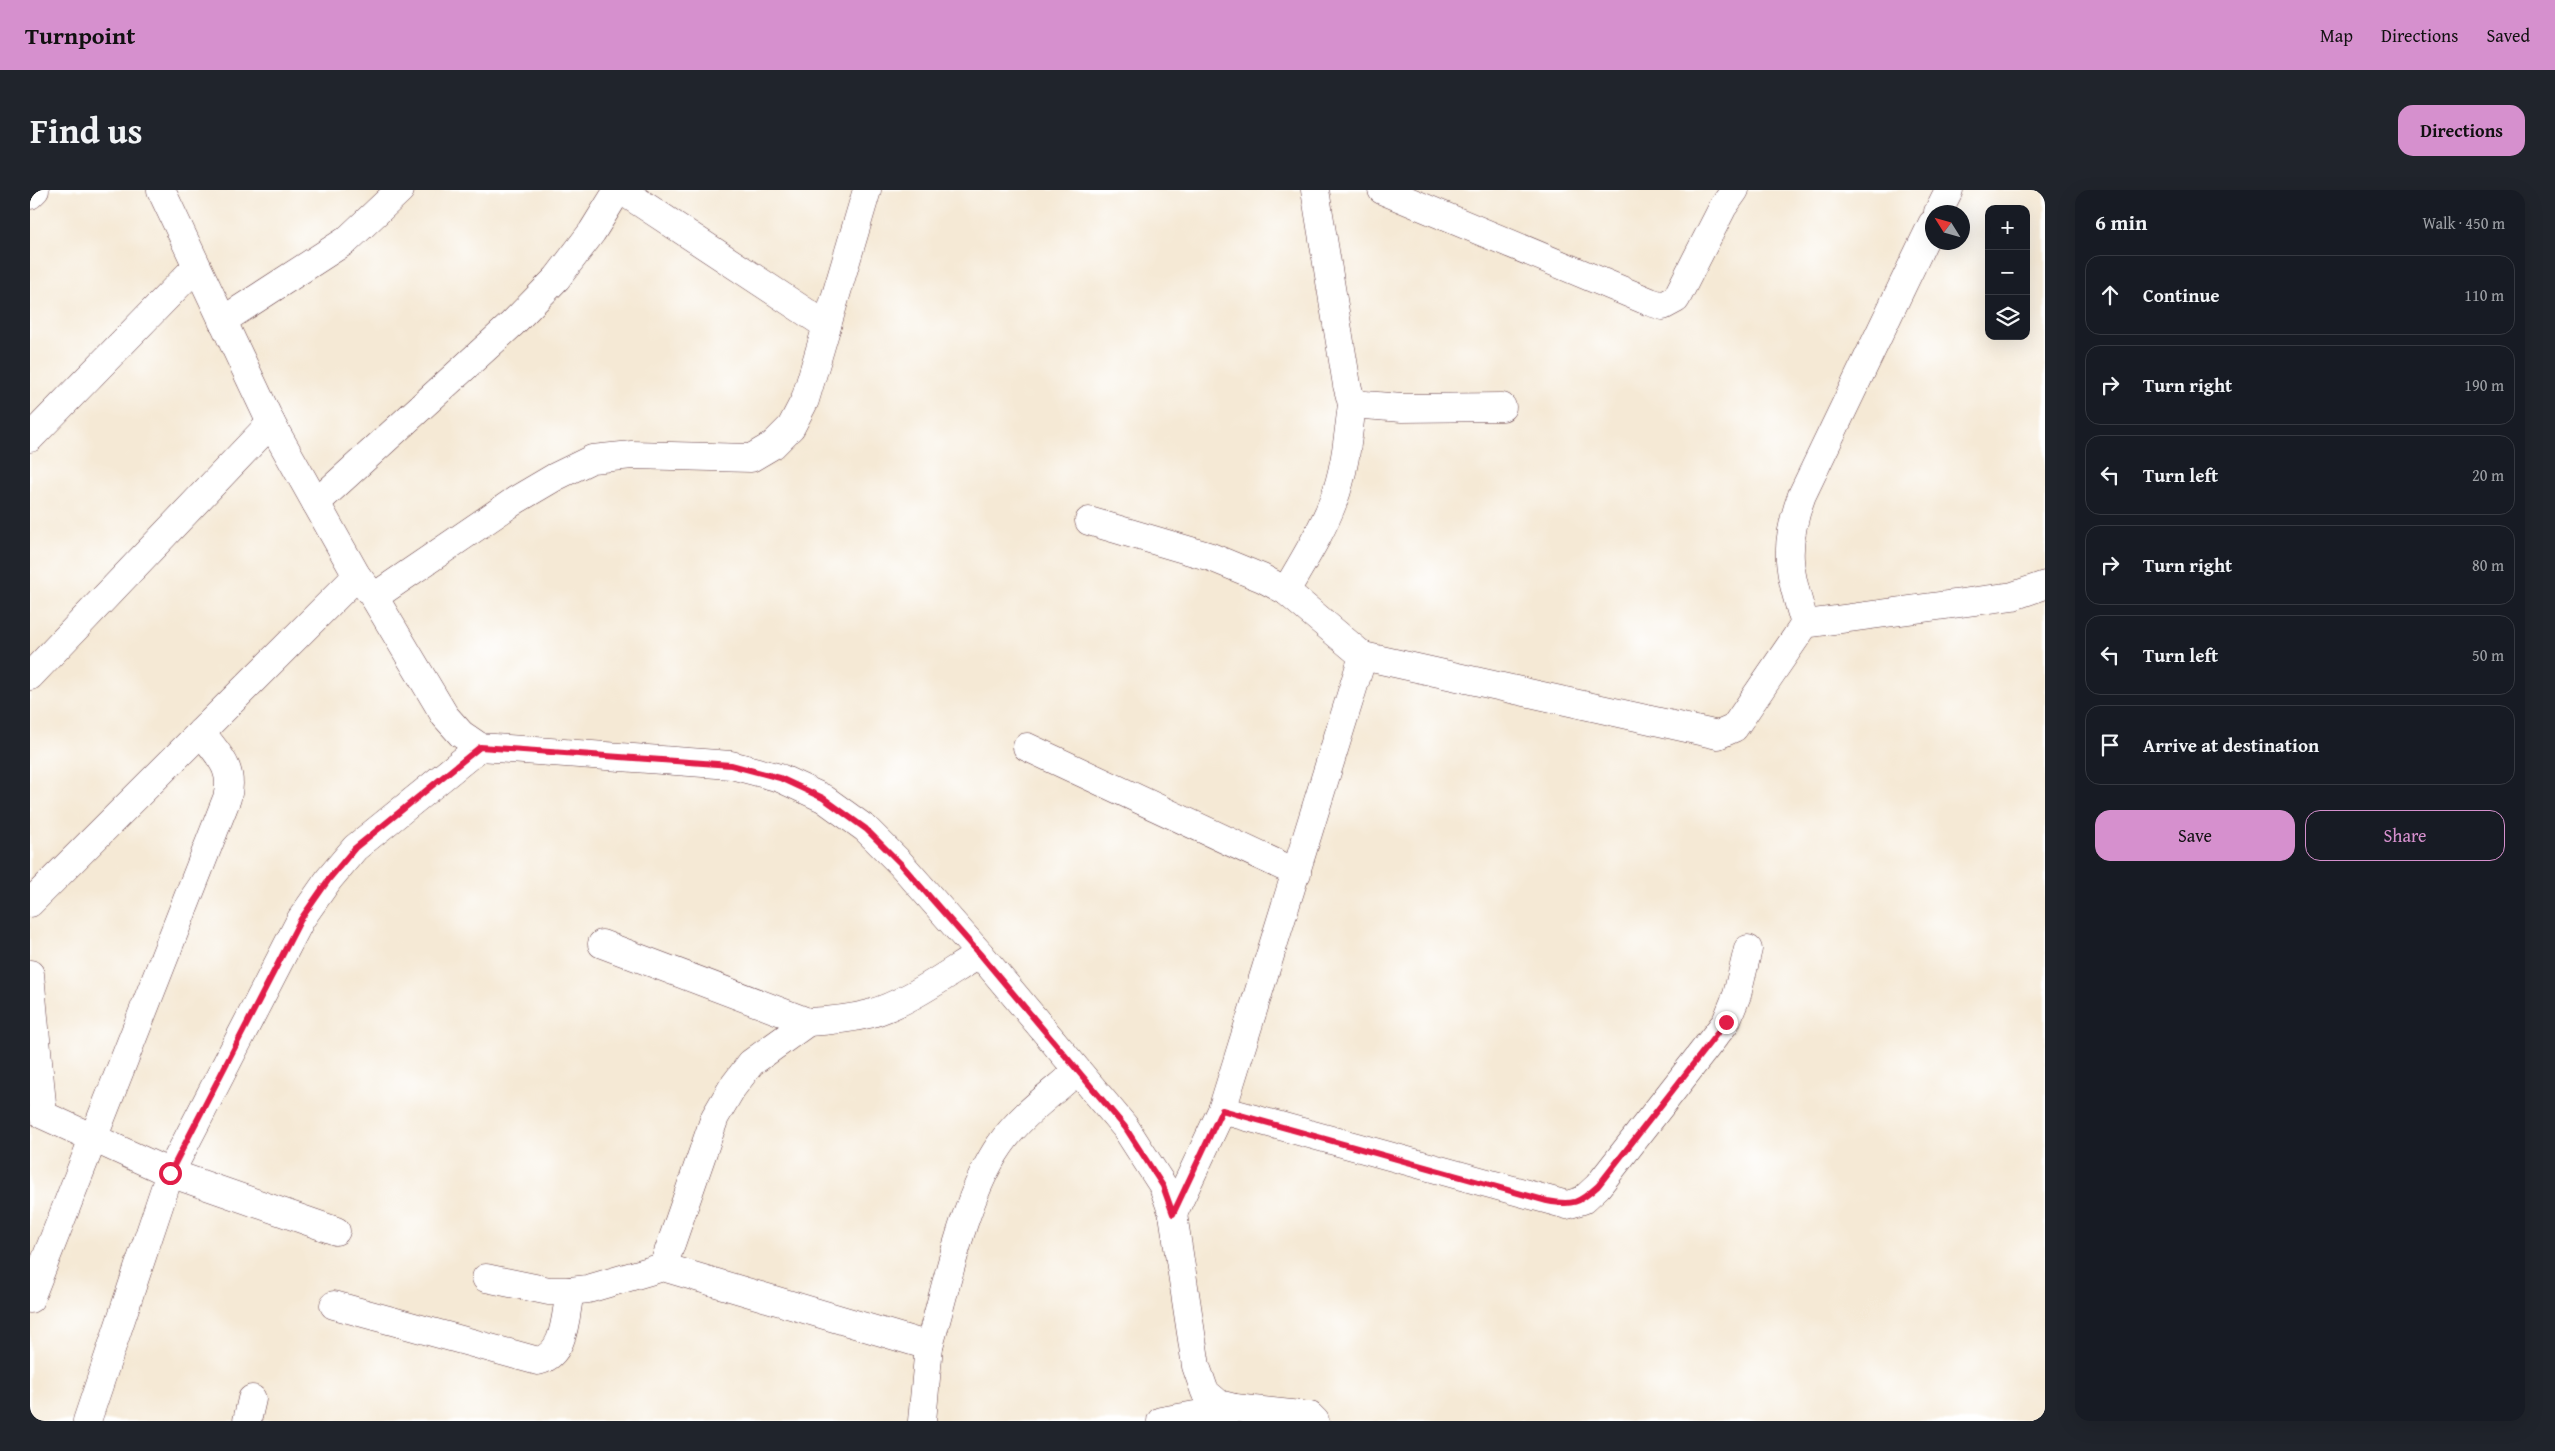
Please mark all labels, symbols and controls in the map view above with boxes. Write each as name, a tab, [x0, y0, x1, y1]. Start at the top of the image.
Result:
text: Turnpoint	[25, 18, 135, 53]
text: Map	[2320, 22, 2353, 49]
text: Directions	[2381, 22, 2458, 49]
text: Saved	[2486, 22, 2530, 49]
text: Find us	[30, 105, 143, 156]
button: Directions	[2398, 105, 2525, 156]
north arrow	[1925, 205, 1970, 250]
map controls	[1985, 205, 2030, 340]
button: +	[1985, 205, 2030, 250]
text: 6 min	[2095, 207, 2147, 238]
text: Walk · 450 m	[2422, 211, 2505, 235]
button: −	[1985, 250, 2030, 295]
icon: ahead	[2096, 281, 2124, 309]
text: Continue	[2143, 281, 2220, 309]
text: 110 m	[2464, 283, 2504, 307]
button: layers	[1985, 295, 2030, 340]
icon: right	[2096, 371, 2124, 399]
text: Turn right	[2143, 371, 2232, 399]
text: 190 m	[2464, 373, 2504, 397]
icon: left	[2096, 461, 2124, 489]
text: Turn left	[2143, 461, 2218, 489]
text: 20 m	[2472, 463, 2504, 487]
icon: right	[2096, 551, 2124, 579]
text: Turn right	[2143, 551, 2232, 579]
text: 80 m	[2472, 553, 2504, 577]
icon: left	[2096, 641, 2124, 669]
text: Turn left	[2143, 641, 2218, 669]
text: 50 m	[2472, 643, 2504, 667]
icon: arrive	[2096, 731, 2124, 759]
text: Arrive at destination	[2143, 731, 2319, 759]
button: Save	[2095, 810, 2295, 861]
button: Share	[2305, 810, 2505, 861]
route end	[1715, 1011, 1738, 1034]
route start	[159, 1162, 182, 1185]

